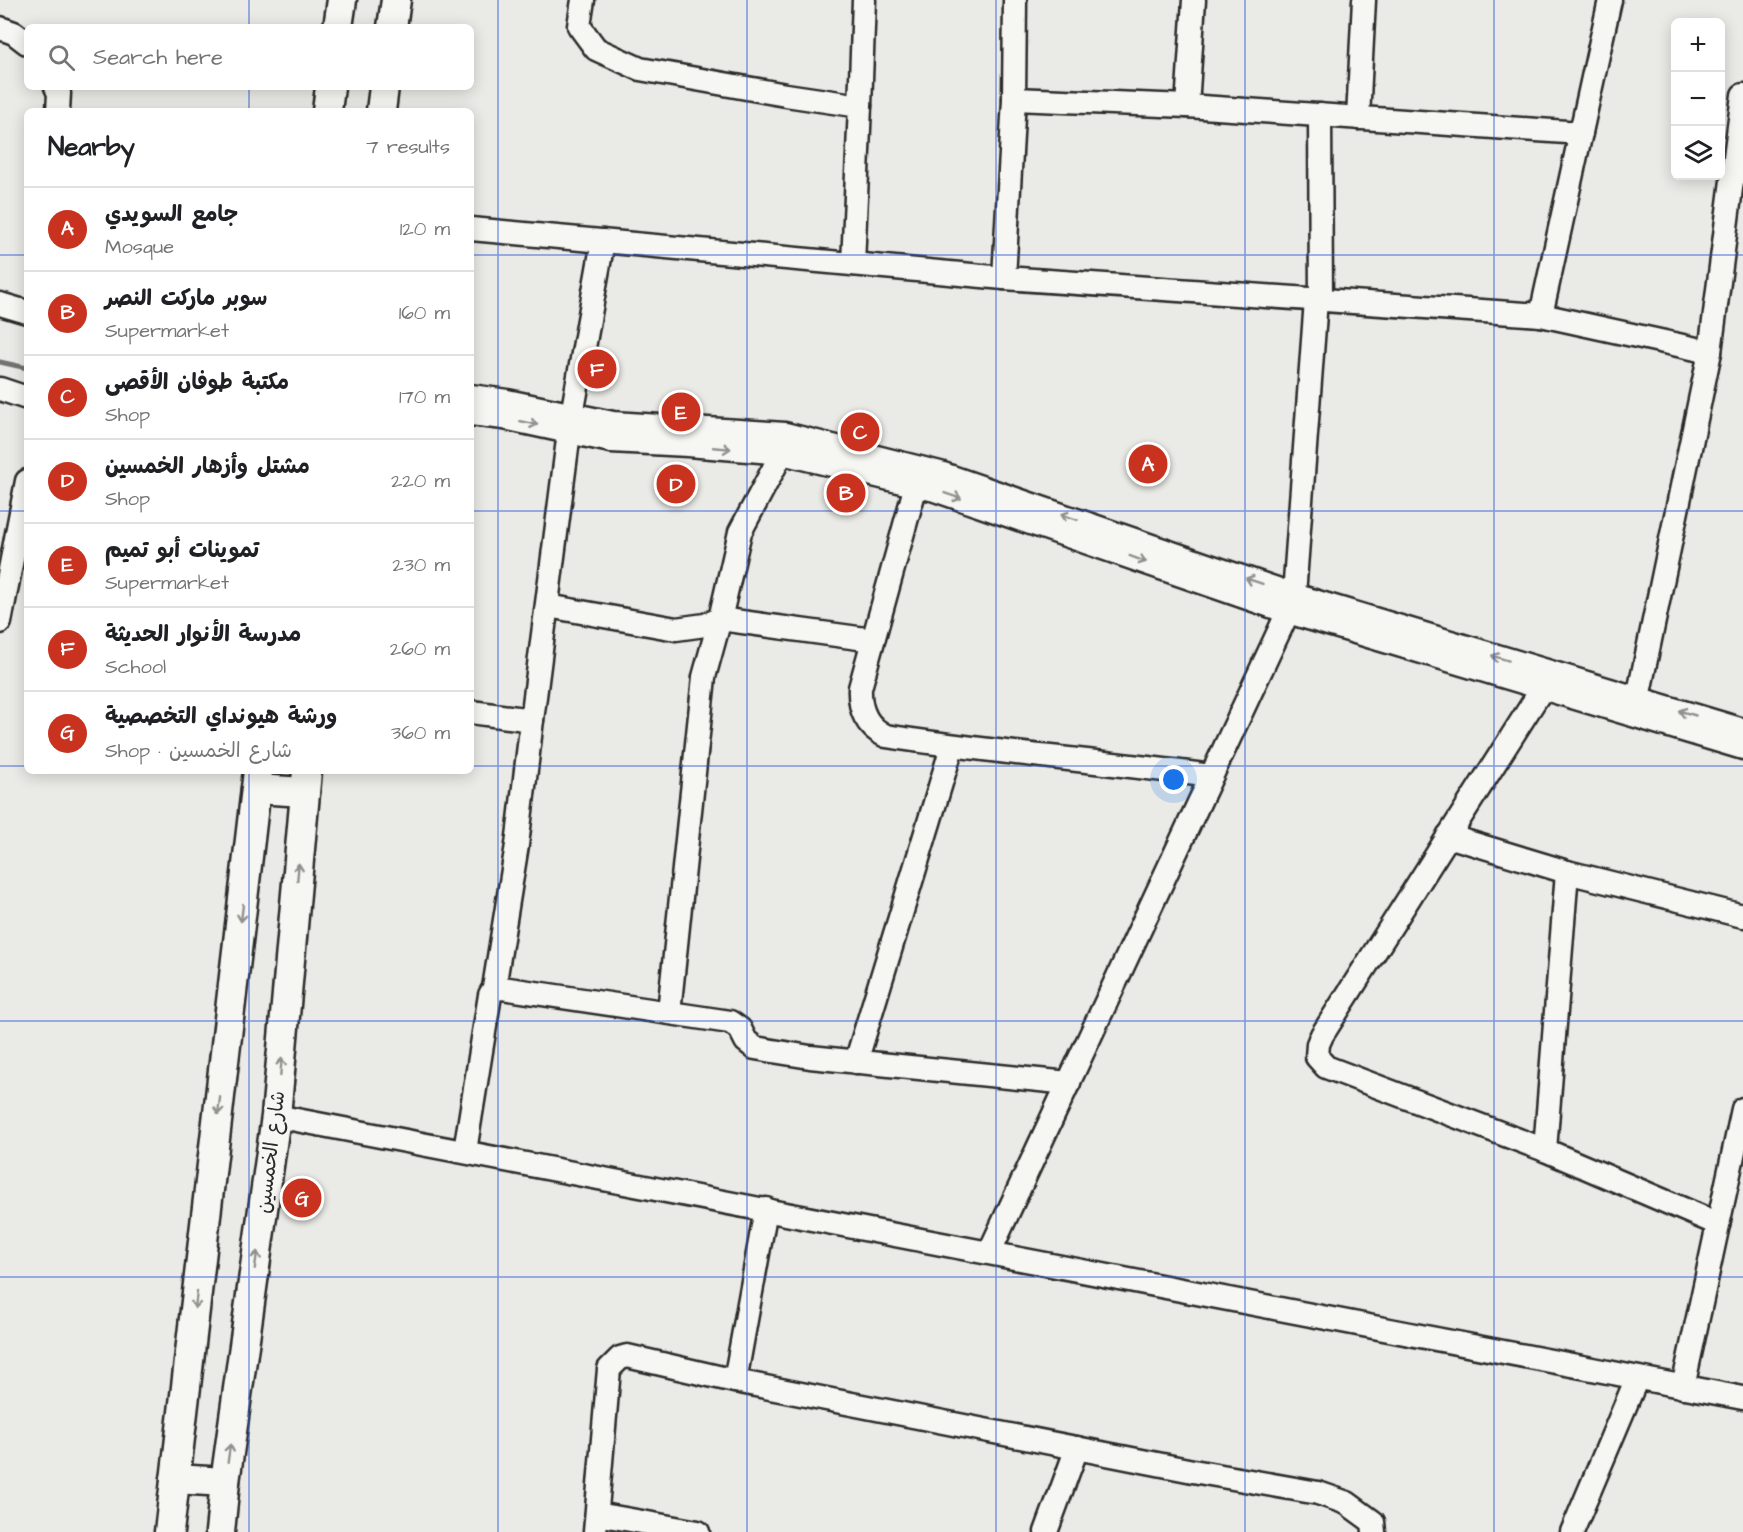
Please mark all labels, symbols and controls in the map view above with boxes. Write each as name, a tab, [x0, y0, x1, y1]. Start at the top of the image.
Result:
map controls	[1671, 18, 1725, 180]
button: +	[1671, 18, 1725, 72]
search box	[24, 24, 474, 90]
icon: search	[45, 41, 78, 74]
text: Search here	[93, 42, 223, 73]
button: −	[1671, 72, 1725, 126]
button: layers	[1671, 126, 1725, 180]
text: Nearby	[48, 129, 135, 165]
text: 7 results	[366, 133, 450, 161]
text: جامع السويدي	[105, 199, 238, 230]
text: A	[61, 215, 74, 243]
text: 120 m	[400, 215, 450, 243]
text: Mosque	[105, 233, 174, 261]
text: سوبر ماركت النصر	[105, 283, 267, 314]
text: B	[60, 299, 75, 327]
text: 160 m	[399, 299, 450, 327]
text: Supermarket	[105, 317, 229, 345]
pin: F	[578, 346, 616, 392]
text: مكتبة طوفان الأقصى	[105, 367, 289, 398]
text: C	[60, 383, 75, 411]
text: 170 m	[399, 383, 450, 411]
pin: E	[662, 390, 700, 434]
text: Shop	[105, 401, 150, 429]
pin: C	[840, 410, 880, 454]
one-way arrow	[518, 418, 538, 429]
pin: A	[1128, 442, 1168, 486]
one-way arrow	[711, 443, 731, 454]
text: مشتل وأزهار الخمسين	[105, 451, 310, 482]
pin: D	[656, 462, 696, 506]
text: D	[61, 467, 74, 495]
text: 220 m	[391, 467, 450, 495]
pin: B	[826, 470, 866, 516]
text: Shop	[105, 485, 150, 513]
one-way arrow	[943, 491, 962, 502]
one-way arrow	[1060, 511, 1079, 522]
text: تموينات أبو تميم	[105, 535, 259, 566]
text: E	[62, 551, 73, 579]
text: 230 m	[392, 551, 450, 579]
one-way arrow	[1128, 554, 1147, 565]
text: Supermarket	[105, 569, 229, 597]
one-way arrow	[1245, 575, 1263, 586]
text: مدرسة الأنوار الحديثة	[105, 619, 301, 650]
text: F	[61, 635, 74, 663]
text: 260 m	[390, 635, 450, 663]
one-way arrow	[1491, 652, 1510, 663]
text: School	[105, 653, 166, 681]
text: ورشة هيونداي التخصصية	[105, 701, 337, 732]
one-way arrow	[1678, 707, 1697, 719]
text: G	[61, 719, 74, 747]
text: 360 m	[391, 719, 450, 747]
text: Shop · شارع الخمسين	[105, 737, 292, 765]
your location	[1159, 765, 1188, 794]
one-way arrow	[292, 863, 303, 883]
one-way arrow	[236, 902, 247, 922]
one-way arrow	[276, 1057, 287, 1077]
street label: شارع الخمسين	[250, 1089, 292, 1215]
one-way arrow	[213, 1096, 224, 1116]
pin: G	[282, 1176, 322, 1220]
one-way arrow	[251, 1251, 262, 1270]
one-way arrow	[190, 1289, 201, 1309]
one-way arrow	[223, 1444, 234, 1463]

